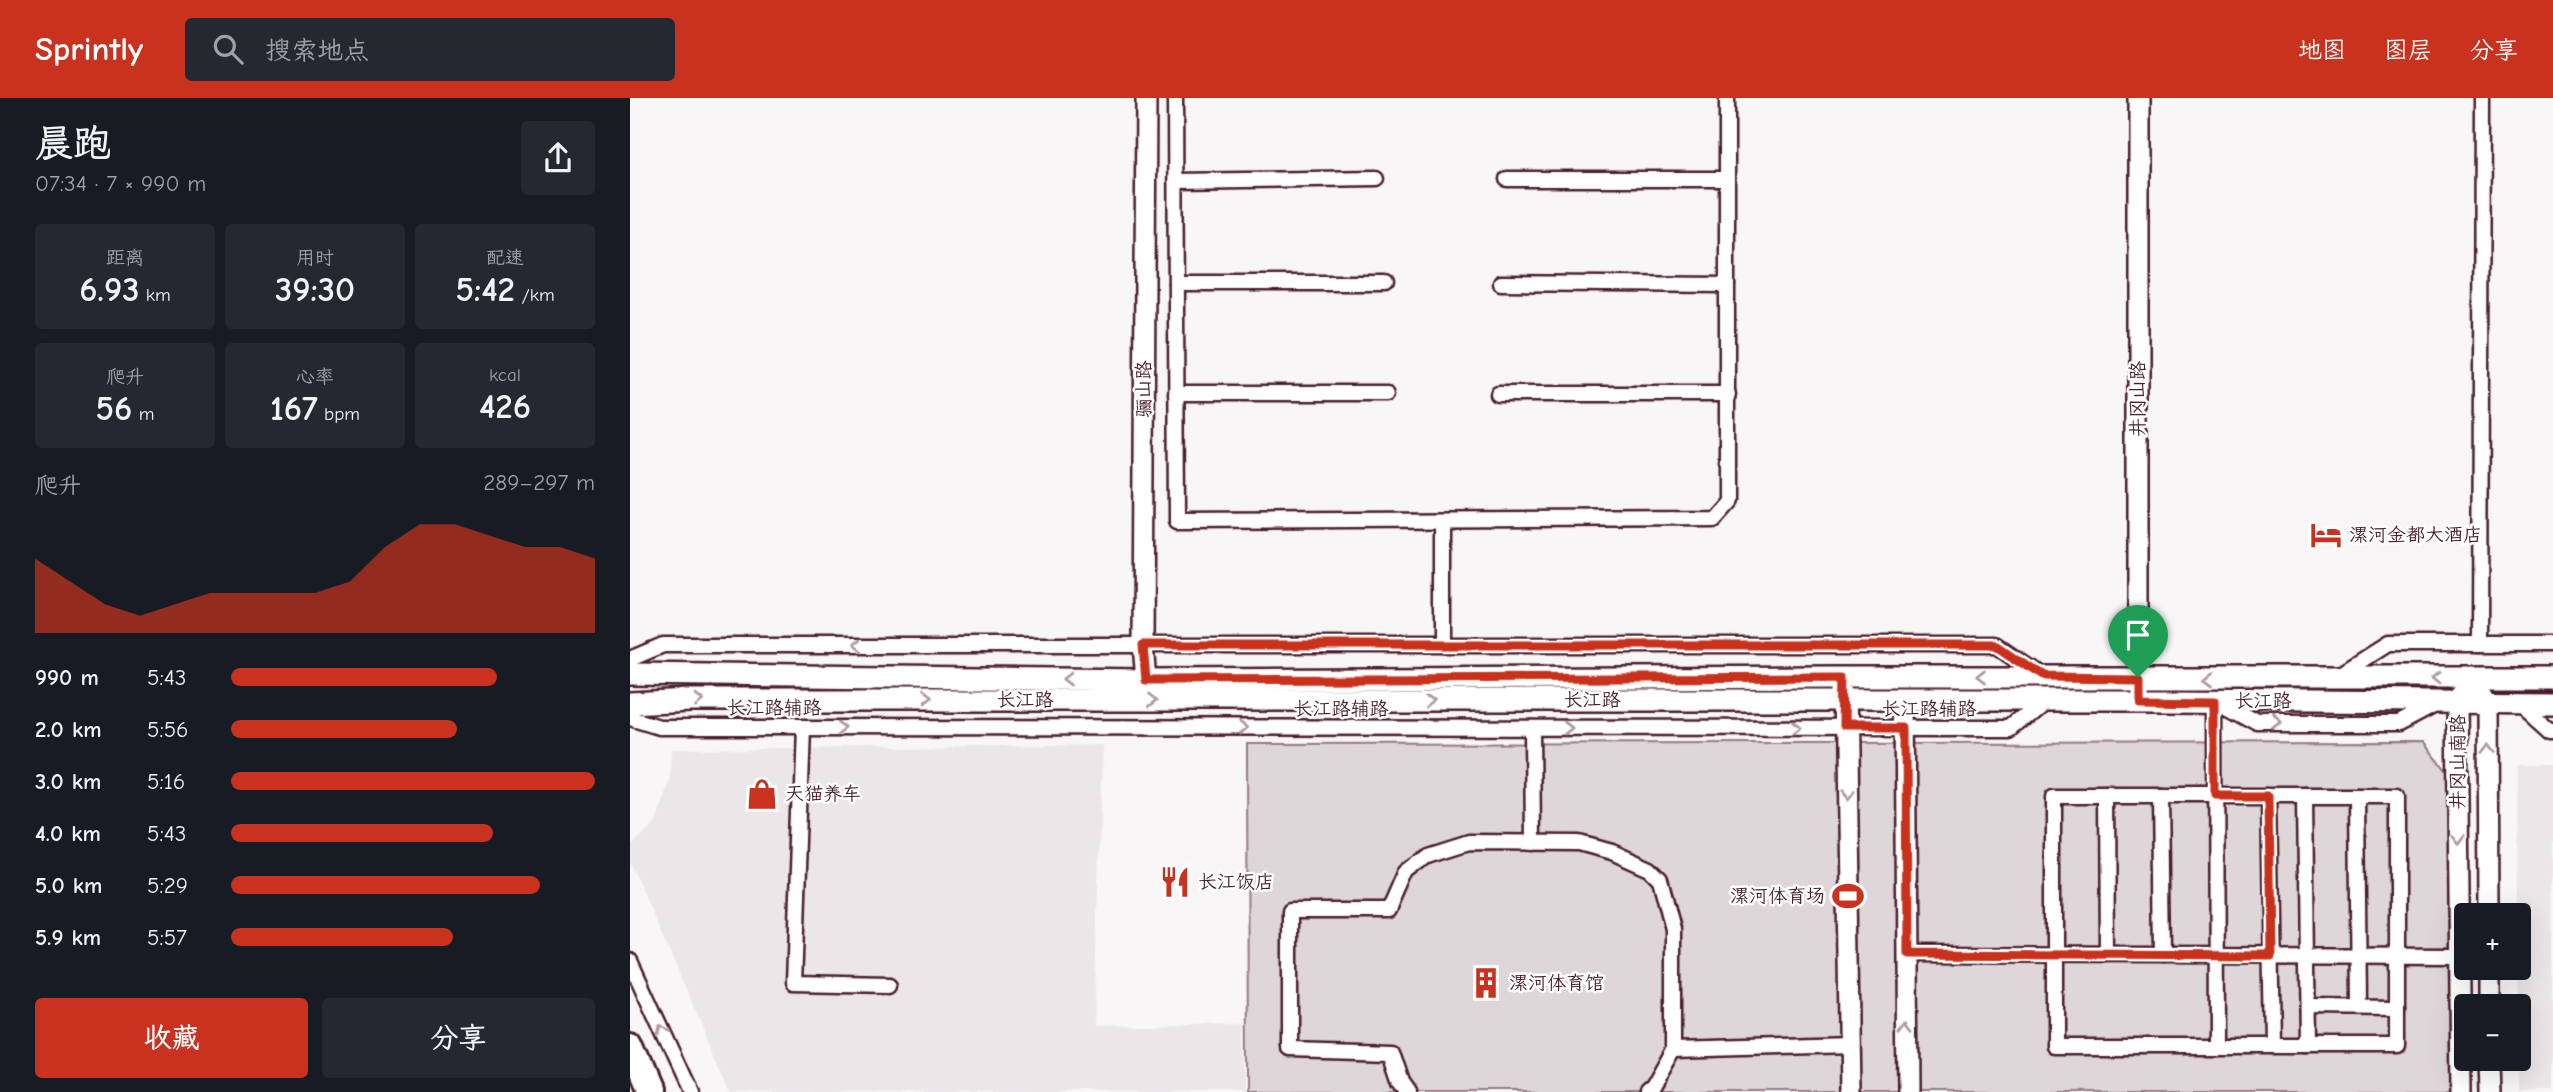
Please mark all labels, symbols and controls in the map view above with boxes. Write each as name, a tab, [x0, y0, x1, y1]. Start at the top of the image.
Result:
search box	[185, 18, 675, 81]
text: Sprintly	[35, 30, 143, 68]
icon: search	[209, 30, 247, 68]
text: 搜索地点	[265, 36, 369, 66]
text: 地图	[2298, 36, 2346, 64]
text: 图层	[2384, 36, 2432, 64]
text: 分享	[2470, 36, 2518, 64]
button: share	[521, 121, 595, 195]
text: 晨跑	[35, 122, 111, 166]
text: 07:34 · 7 × 990 m	[35, 170, 206, 197]
text: 距离	[106, 247, 144, 269]
text: 用时	[296, 247, 334, 269]
text: 配速	[486, 247, 524, 269]
text: 6.93	[79, 269, 139, 310]
text: 39:30	[275, 269, 355, 310]
text: 5:42	[455, 269, 515, 310]
text: km	[139, 284, 171, 306]
text: /km	[515, 284, 555, 306]
street label: 骊山路	[1133, 360, 1155, 418]
street label: 井冈山路	[2127, 361, 2149, 437]
text: kcal	[489, 364, 521, 386]
text: 爬升	[106, 366, 144, 388]
text: 心率	[296, 366, 334, 388]
text: 426	[479, 386, 531, 427]
text: 56	[96, 388, 132, 429]
text: 167	[270, 388, 318, 429]
text: m	[132, 403, 154, 425]
text: bpm	[318, 403, 360, 425]
text: 289–297 m	[483, 469, 595, 496]
text: 爬升	[35, 472, 81, 499]
hotel icon: 漯河金都大酒店	[2309, 518, 2343, 552]
place label: 漯河金都大酒店	[2349, 524, 2482, 546]
pin	[2108, 605, 2168, 677]
icon: arrive	[2119, 616, 2157, 654]
one-way arrow	[850, 637, 861, 653]
text: 990 m	[35, 664, 99, 691]
text: 5:43	[147, 664, 186, 691]
one-way arrow	[1975, 668, 1986, 684]
one-way arrow	[2203, 670, 2214, 685]
one-way arrow	[2430, 670, 2441, 686]
one-way arrow	[1062, 671, 1072, 687]
street label: 长江路	[996, 689, 1054, 711]
street label: 长江路	[1563, 689, 1621, 711]
street label: 长江路	[2234, 690, 2292, 712]
one-way arrow	[693, 692, 704, 708]
one-way arrow	[921, 692, 931, 708]
one-way arrow	[1148, 692, 1159, 708]
one-way arrow	[1425, 692, 1435, 708]
street label: 长江路辅路	[726, 697, 822, 719]
street label: 长江路辅路	[1293, 698, 1389, 720]
street label: 长江路辅路	[1881, 698, 1977, 720]
street label: 井冈山南路	[2447, 714, 2469, 810]
text: 2.0 km	[35, 716, 101, 743]
text: 5:56	[147, 716, 189, 743]
one-way arrow	[2272, 716, 2283, 732]
one-way arrow	[839, 719, 849, 735]
one-way arrow	[1238, 720, 1248, 736]
one-way arrow	[1563, 720, 1574, 736]
one-way arrow	[1791, 720, 1801, 736]
one-way arrow	[2480, 743, 2496, 754]
text: 3.0 km	[35, 768, 101, 795]
text: 5:16	[147, 768, 185, 795]
shop icon: 天猫养车	[745, 777, 779, 811]
place label: 天猫养车	[785, 783, 861, 805]
one-way arrow	[1838, 789, 1854, 800]
text: 4.0 km	[35, 820, 101, 847]
text: 5:43	[147, 820, 186, 847]
one-way arrow	[2450, 834, 2466, 844]
restaurant icon: 长江饭店	[1158, 865, 1192, 899]
place label: 长江饭店	[1198, 871, 1274, 893]
text: 5.0 km	[35, 872, 102, 899]
text: 5:29	[147, 872, 188, 899]
sports icon: 漯河体育场	[1831, 879, 1865, 913]
place label: 漯河体育场	[1730, 885, 1825, 907]
map controls	[2454, 903, 2531, 1071]
button: +	[2454, 903, 2531, 980]
text: 5.9 km	[35, 924, 101, 951]
text: 5:57	[147, 924, 187, 951]
building icon: 漯河体育馆	[1469, 966, 1503, 1000]
place label: 漯河体育馆	[1509, 972, 1604, 994]
button: −	[2454, 994, 2531, 1071]
button: 收藏	[35, 998, 308, 1078]
button: 分享	[322, 998, 595, 1078]
one-way arrow	[1900, 1018, 1915, 1029]
one-way arrow	[656, 1025, 670, 1037]

